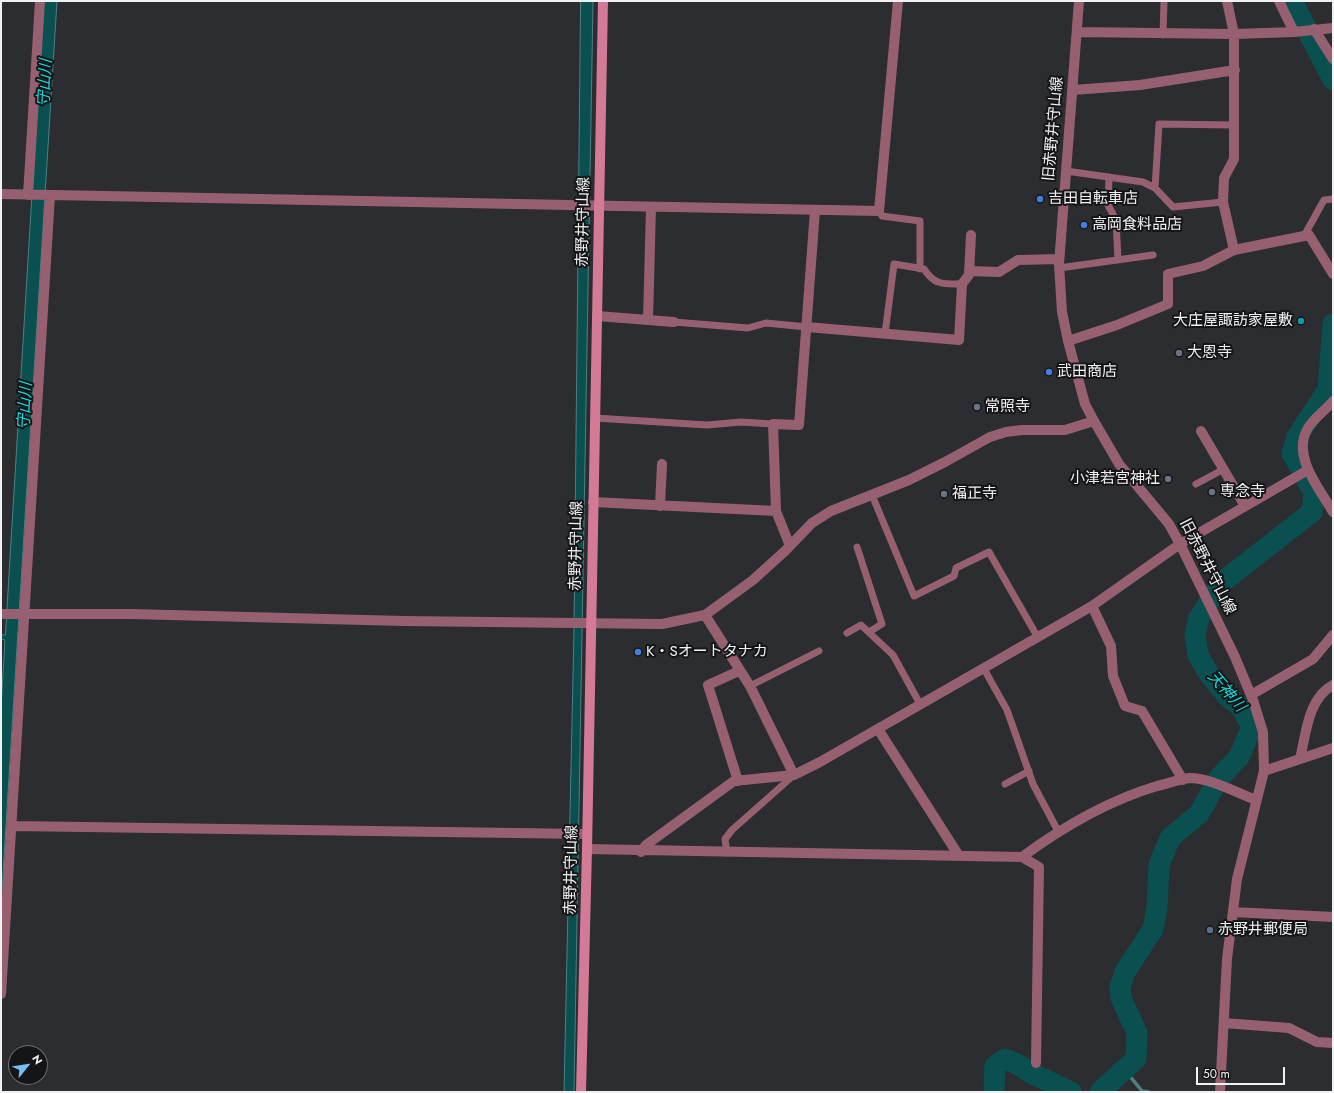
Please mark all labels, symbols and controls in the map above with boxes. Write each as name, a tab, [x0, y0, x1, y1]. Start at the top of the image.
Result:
water label: 守山川	[35, 59, 57, 107]
street label: 旧赤野井守山線	[1040, 76, 1068, 182]
street label: 赤野井守山線	[574, 177, 594, 267]
place label: 吉田自転車店	[1048, 190, 1138, 208]
marker: 吉田自転車店	[1035, 194, 1045, 204]
place label: 高岡食料品店	[1092, 216, 1182, 234]
marker: 高岡食料品店	[1079, 220, 1089, 230]
place label: 大庄屋諏訪家屋敷	[1173, 312, 1293, 330]
marker: 大庄屋諏訪家屋敷	[1296, 316, 1306, 326]
place label: 大恩寺	[1187, 344, 1232, 362]
marker: 大恩寺	[1174, 348, 1184, 358]
place label: 武田商店	[1057, 363, 1117, 381]
marker: 武田商店	[1044, 367, 1054, 377]
water label: 守山川	[15, 382, 37, 430]
place label: 常照寺	[985, 398, 1030, 416]
marker: 常照寺	[972, 402, 982, 412]
place label: 小津若宮神社	[1070, 470, 1160, 488]
marker: 小津若宮神社	[1163, 474, 1173, 484]
place label: 専念寺	[1220, 483, 1265, 501]
place label: 福正寺	[952, 485, 997, 503]
marker: 専念寺	[1207, 487, 1217, 497]
marker: 福正寺	[939, 489, 949, 499]
street label: 赤野井守山線	[567, 501, 587, 591]
street label: 旧赤野井守山線	[1175, 516, 1239, 618]
place label: K・Sオートタナカ	[646, 643, 768, 661]
marker: K・Sオートタナカ	[633, 647, 643, 657]
water label: 天神川	[1203, 668, 1249, 716]
street label: 赤野井守山線	[562, 825, 582, 915]
place label: 赤野井郵便局	[1218, 921, 1308, 939]
marker: 赤野井郵便局	[1205, 925, 1215, 935]
north arrow	[8, 1045, 48, 1085]
text: N	[28, 1052, 47, 1067]
scale bar	[1198, 1059, 1287, 1085]
text: 50 m	[1203, 1065, 1230, 1083]

